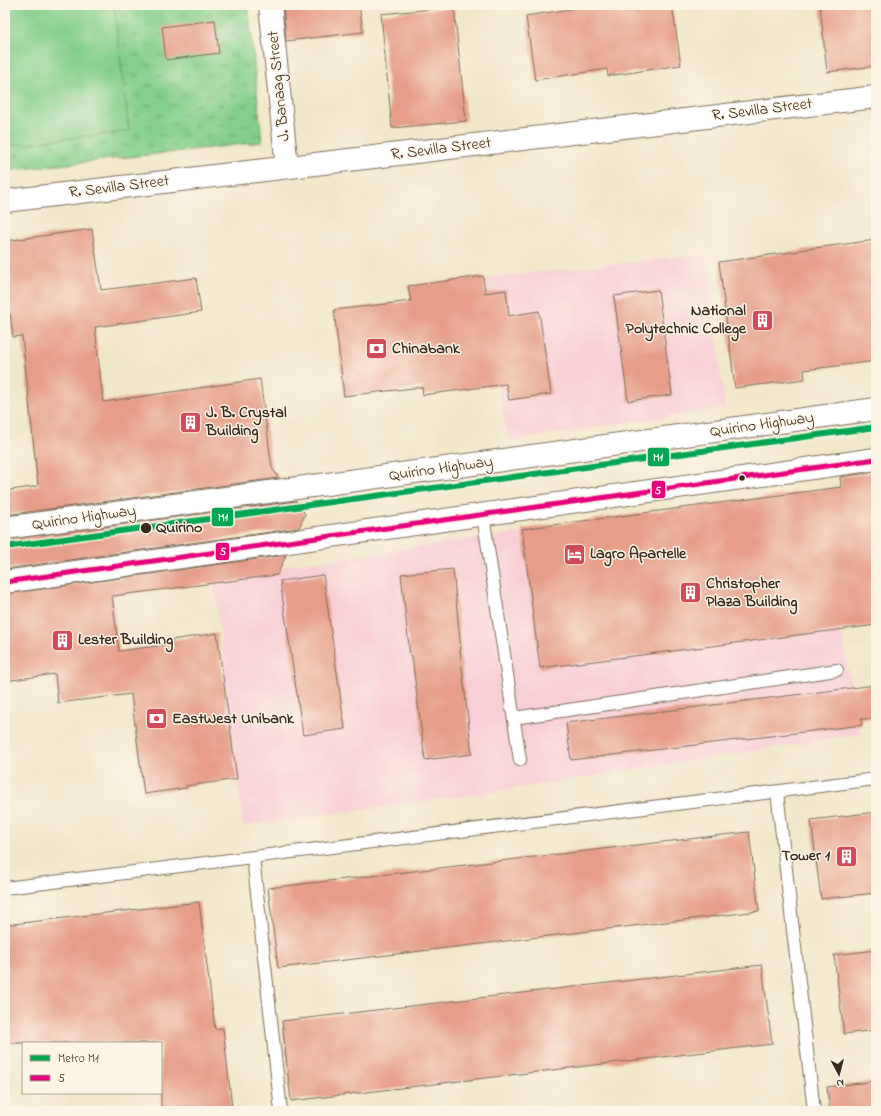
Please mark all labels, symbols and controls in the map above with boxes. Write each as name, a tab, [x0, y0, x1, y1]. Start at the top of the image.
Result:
street label: J. Banaag Street	[261, 29, 297, 143]
street label: R. Sevilla Street	[710, 92, 814, 128]
street label: R. Sevilla Street	[389, 131, 493, 167]
street label: R. Sevilla Street	[67, 169, 171, 205]
place label: National Polytechnic College	[626, 299, 747, 342]
building icon: National Polytechnic College	[749, 307, 775, 333]
bank icon: Chinabank	[363, 336, 389, 362]
place label: Chinabank	[392, 337, 461, 361]
place label: J. B. Crystal Building	[205, 401, 287, 444]
street label: Quirino Highway	[708, 406, 816, 444]
building icon: J. B. Crystal Building	[178, 409, 204, 435]
line badge: M1	[647, 447, 670, 467]
street label: Quirino Highway	[387, 450, 495, 488]
text: M1	[653, 450, 664, 466]
unlabelled marker	[737, 473, 747, 483]
line badge: 5	[651, 480, 666, 499]
text: 5	[655, 483, 662, 499]
street label: Quirino Highway	[30, 499, 138, 537]
line badge: M1	[211, 507, 234, 527]
text: M1	[218, 510, 229, 526]
place label: Quirino	[156, 516, 202, 540]
marker: Quirino	[139, 521, 153, 535]
hotel icon: Lagro Apartelle	[561, 541, 587, 567]
line badge: 5	[215, 542, 230, 561]
place label: Lagro Apartelle	[590, 542, 687, 567]
text: 5	[220, 544, 227, 560]
place label: Christopher Plaza Building	[706, 572, 797, 615]
building icon: Christopher Plaza Building	[677, 580, 703, 606]
building icon: Lester Building	[49, 627, 75, 653]
place label: Lester Building	[78, 628, 173, 653]
bank icon: EastWest Unibank	[143, 706, 169, 732]
place label: EastWest Unibank	[172, 707, 295, 731]
building icon: Tower 1	[833, 843, 859, 869]
place label: Tower 1	[781, 844, 831, 868]
legend	[22, 1042, 162, 1094]
text: Metro M1	[58, 1050, 99, 1068]
north arrow	[819, 1054, 859, 1094]
text: 5	[58, 1070, 65, 1088]
text: N	[835, 1075, 845, 1091]

